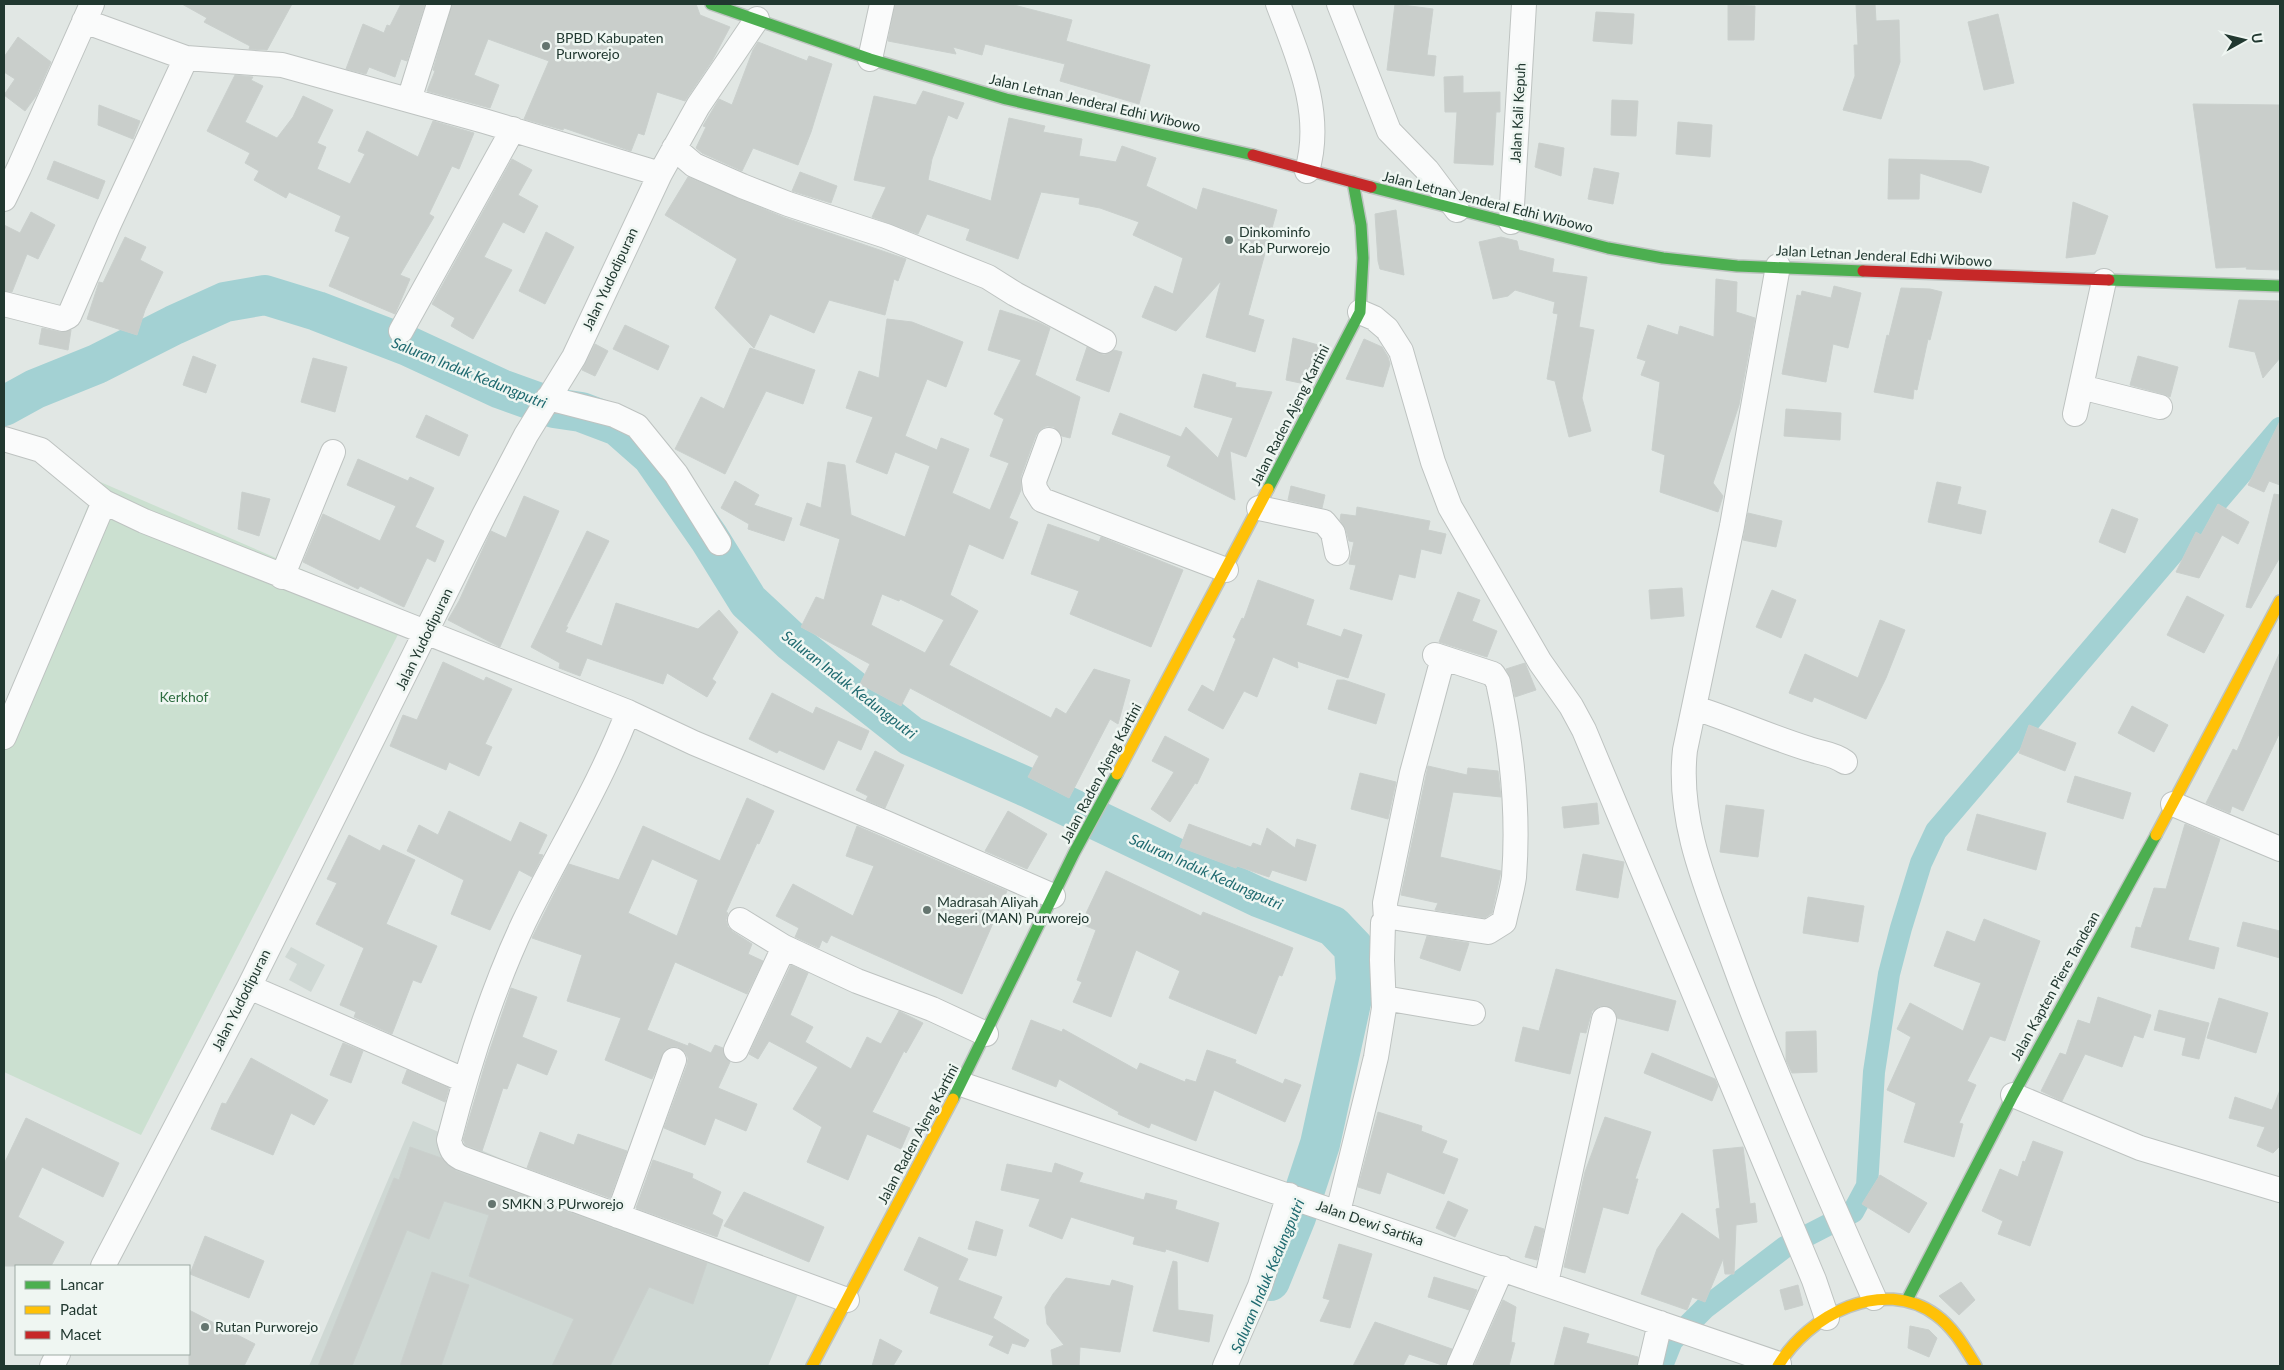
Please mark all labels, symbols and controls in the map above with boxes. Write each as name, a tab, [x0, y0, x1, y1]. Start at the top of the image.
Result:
north arrow	[2219, 15, 2269, 65]
place label: BPBD Kabupaten Purworejo	[556, 29, 663, 62]
text: U	[2248, 32, 2267, 44]
marker: BPBD Kabupaten Purworejo	[540, 40, 552, 52]
street label: Jalan Kali Kepuh	[1506, 62, 1529, 163]
street label: Jalan Letnan Jenderal Edhi Wibowo	[988, 70, 1203, 135]
street label: Jalan Letnan Jenderal Edhi Wibowo	[1381, 167, 1595, 236]
place label: Dinkominfo Kab Purworejo	[1239, 223, 1330, 256]
street label: Jalan Yudodipuran	[578, 225, 641, 333]
marker: Dinkominfo Kab Purworejo	[1223, 234, 1235, 246]
street label: Jalan Letnan Jenderal Edhi Wibowo	[1775, 241, 1993, 270]
water label: Saluran Induk Kedungputri	[389, 333, 550, 412]
street label: Jalan Raden Ajeng Kartini	[1247, 341, 1333, 488]
street label: Jalan Yudodipuran	[391, 585, 456, 693]
water label: Saluran Induk Kedungputri	[779, 626, 921, 743]
park label: Kerkhof	[160, 688, 209, 705]
street label: Jalan Raden Ajeng Kartini	[1056, 700, 1145, 846]
water label: Saluran Induk Kedungputri	[1127, 829, 1286, 913]
place label: Madrasah Aliyah Negeri (MAN) Purworejo	[937, 893, 1089, 926]
marker: Madrasah Aliyah Negeri (MAN) Purworejo	[921, 904, 933, 916]
street label: Jalan Kapten Piere Tandean	[2006, 908, 2103, 1063]
street label: Jalan Yudodipuran	[208, 946, 273, 1053]
street label: Jalan Raden Ajeng Kartini	[873, 1061, 962, 1207]
place label: SMKN 3 PUrworejo	[502, 1195, 624, 1212]
water label: Saluran Induk Kedungputri	[1226, 1195, 1308, 1355]
street label: Jalan Dewi Sartika	[1314, 1196, 1426, 1249]
marker: SMKN 3 PUrworejo	[486, 1198, 498, 1210]
legend	[15, 1265, 190, 1355]
text: Lancar	[60, 1275, 104, 1293]
text: Padat	[60, 1300, 98, 1318]
place label: Rutan Purworejo	[215, 1318, 318, 1335]
marker: Rutan Purworejo	[199, 1321, 211, 1333]
text: Macet	[60, 1325, 102, 1343]

